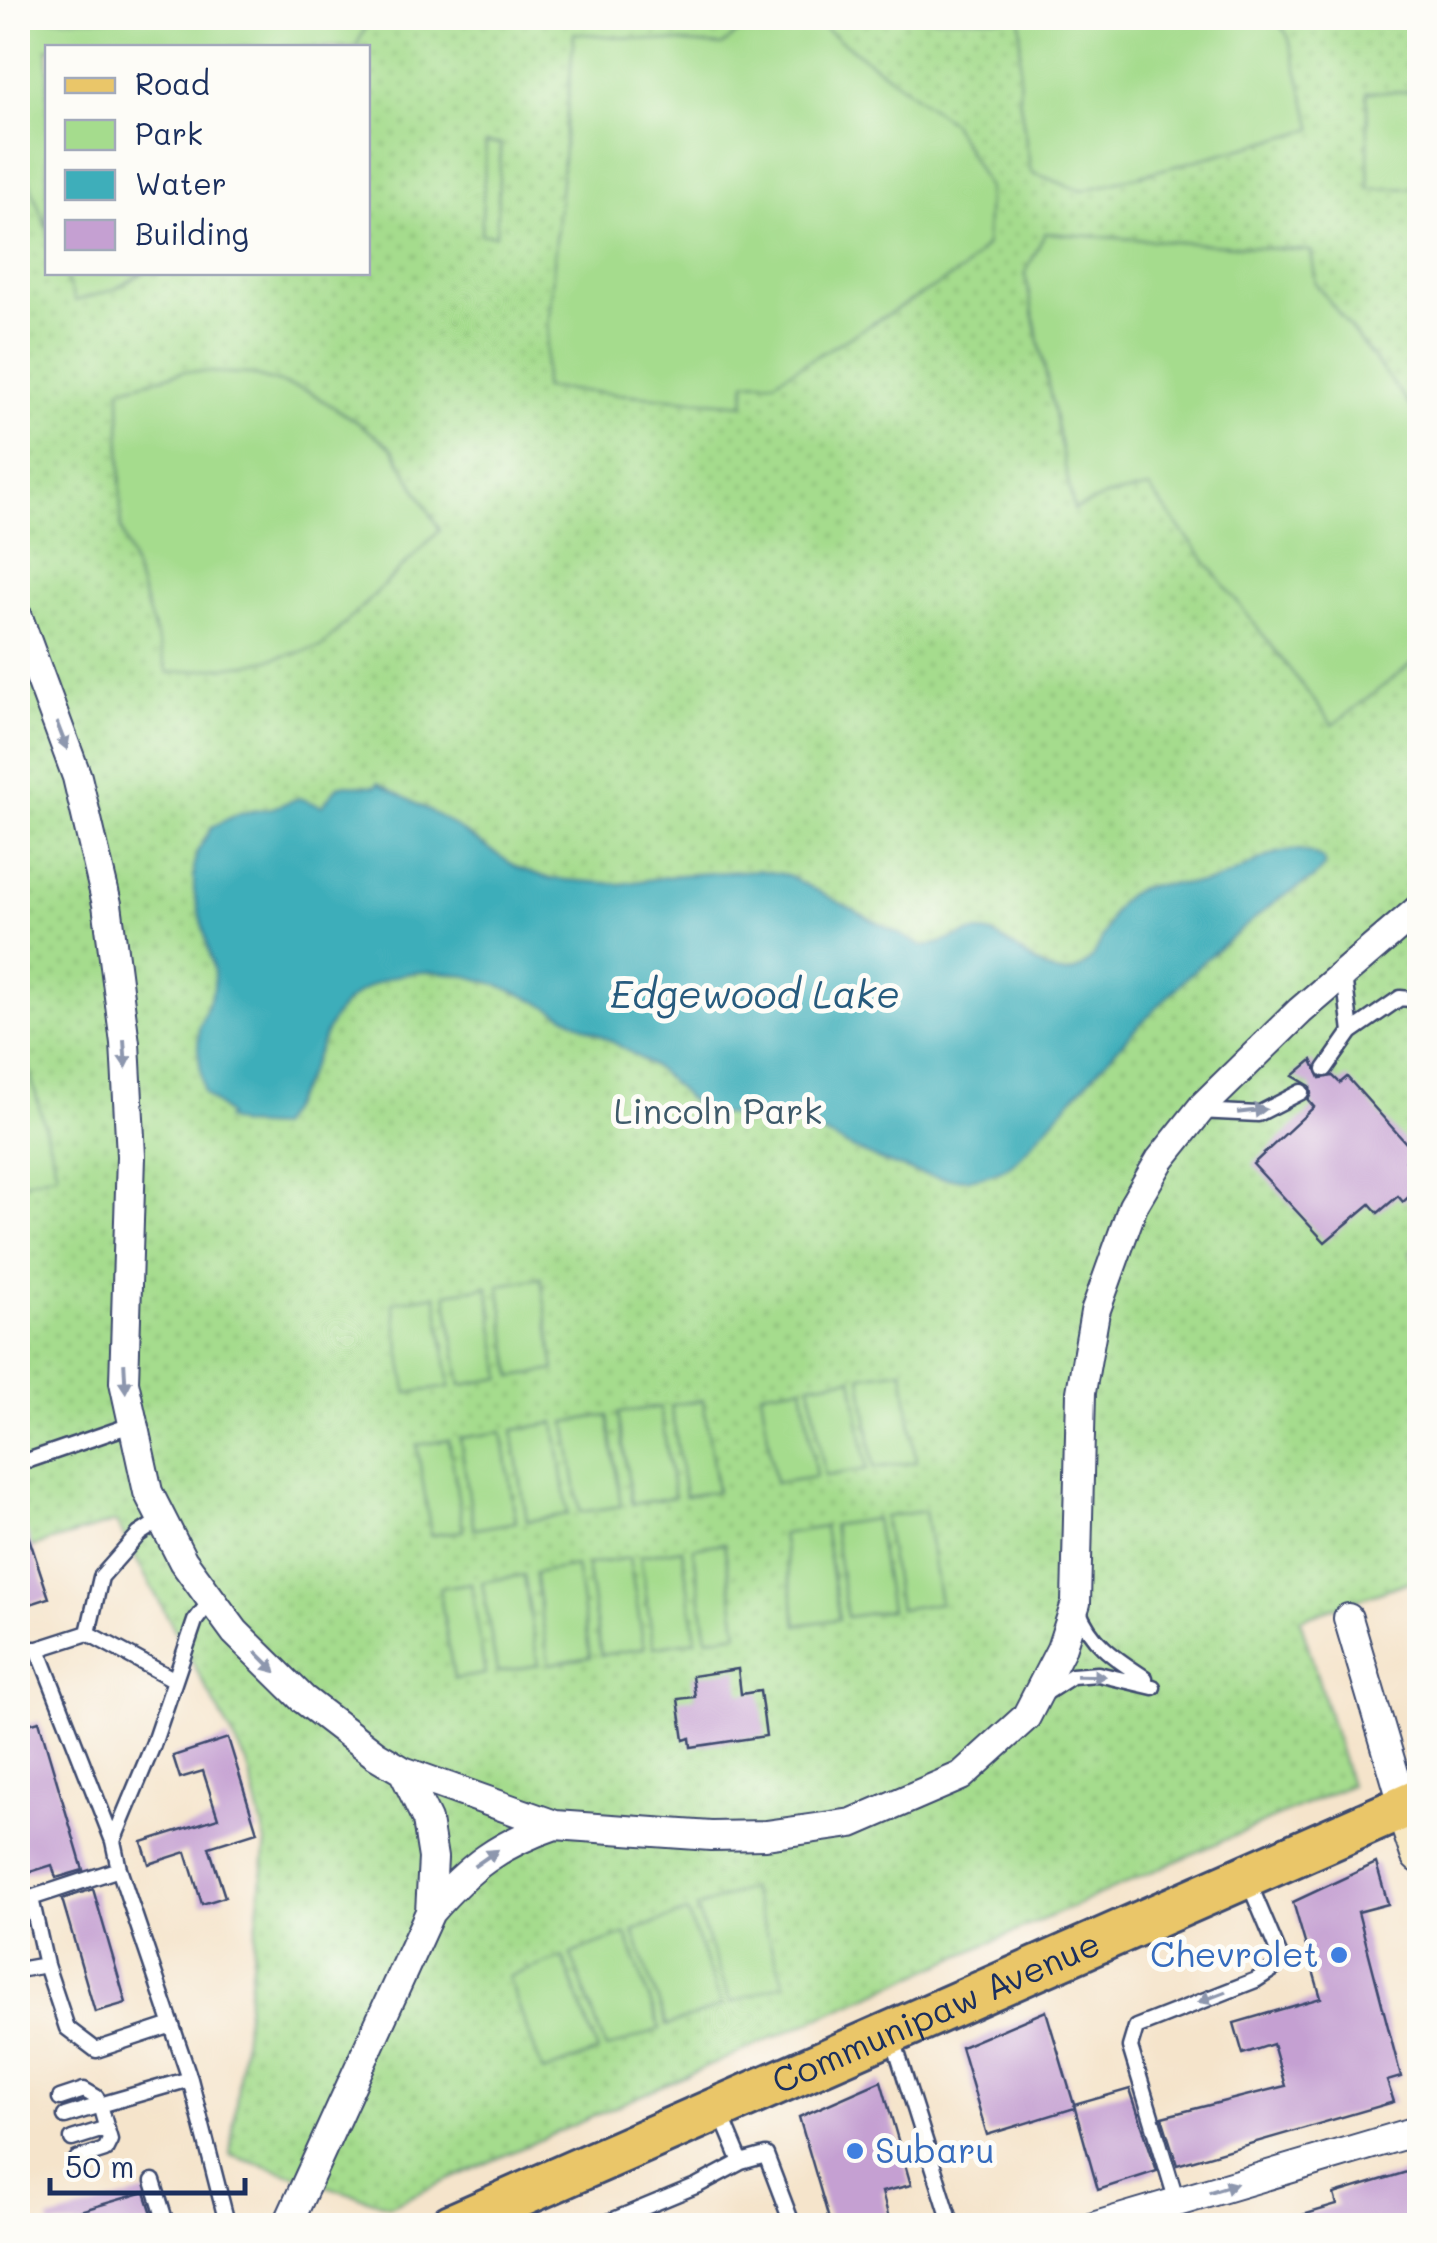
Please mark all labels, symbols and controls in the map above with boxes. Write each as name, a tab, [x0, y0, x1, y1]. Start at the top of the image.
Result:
legend	[45, 45, 370, 275]
text: Road	[135, 63, 210, 103]
text: Park	[135, 113, 203, 153]
text: Water	[135, 163, 227, 203]
text: Building	[135, 213, 249, 253]
one-way arrow	[55, 721, 70, 751]
water label: Edgewood Lake	[610, 968, 900, 1019]
one-way arrow	[117, 1038, 133, 1070]
park label: Lincoln Park	[614, 1087, 822, 1133]
one-way arrow	[1237, 1103, 1268, 1119]
one-way arrow	[117, 1363, 133, 1395]
one-way arrow	[253, 1650, 277, 1674]
one-way arrow	[1076, 1669, 1107, 1685]
one-way arrow	[472, 1849, 499, 1868]
street label: Communipaw Avenue	[764, 1919, 1107, 2103]
place label: Chevrolet	[1150, 1930, 1319, 1976]
marker: Chevrolet	[1328, 1944, 1350, 1966]
one-way arrow	[1197, 1990, 1227, 2005]
place label: Subaru	[875, 2126, 995, 2172]
scale bar	[50, 2133, 245, 2195]
marker: Subaru	[844, 2140, 866, 2162]
text: 50 m	[65, 2146, 135, 2186]
one-way arrow	[1208, 2180, 1239, 2195]

